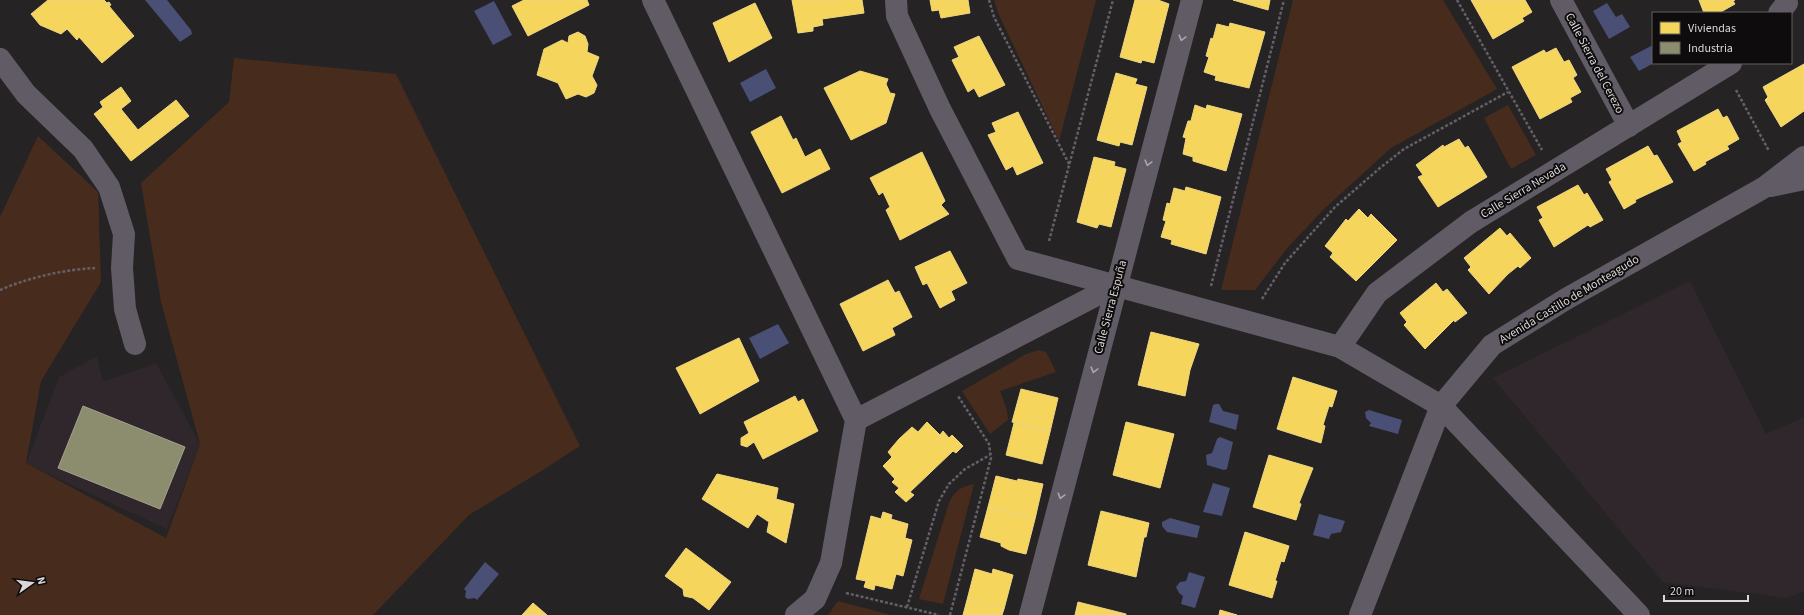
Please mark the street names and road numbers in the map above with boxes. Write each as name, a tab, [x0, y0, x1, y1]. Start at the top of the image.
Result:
street label: Calle Sierra del Cerezo	[1561, 10, 1628, 116]
street label: Calle Sierra Nevada	[1477, 158, 1569, 223]
street label: Avenida Castillo de Monteagudo	[1496, 251, 1642, 348]
street label: Calle Sierra Espuña	[1090, 258, 1131, 356]

